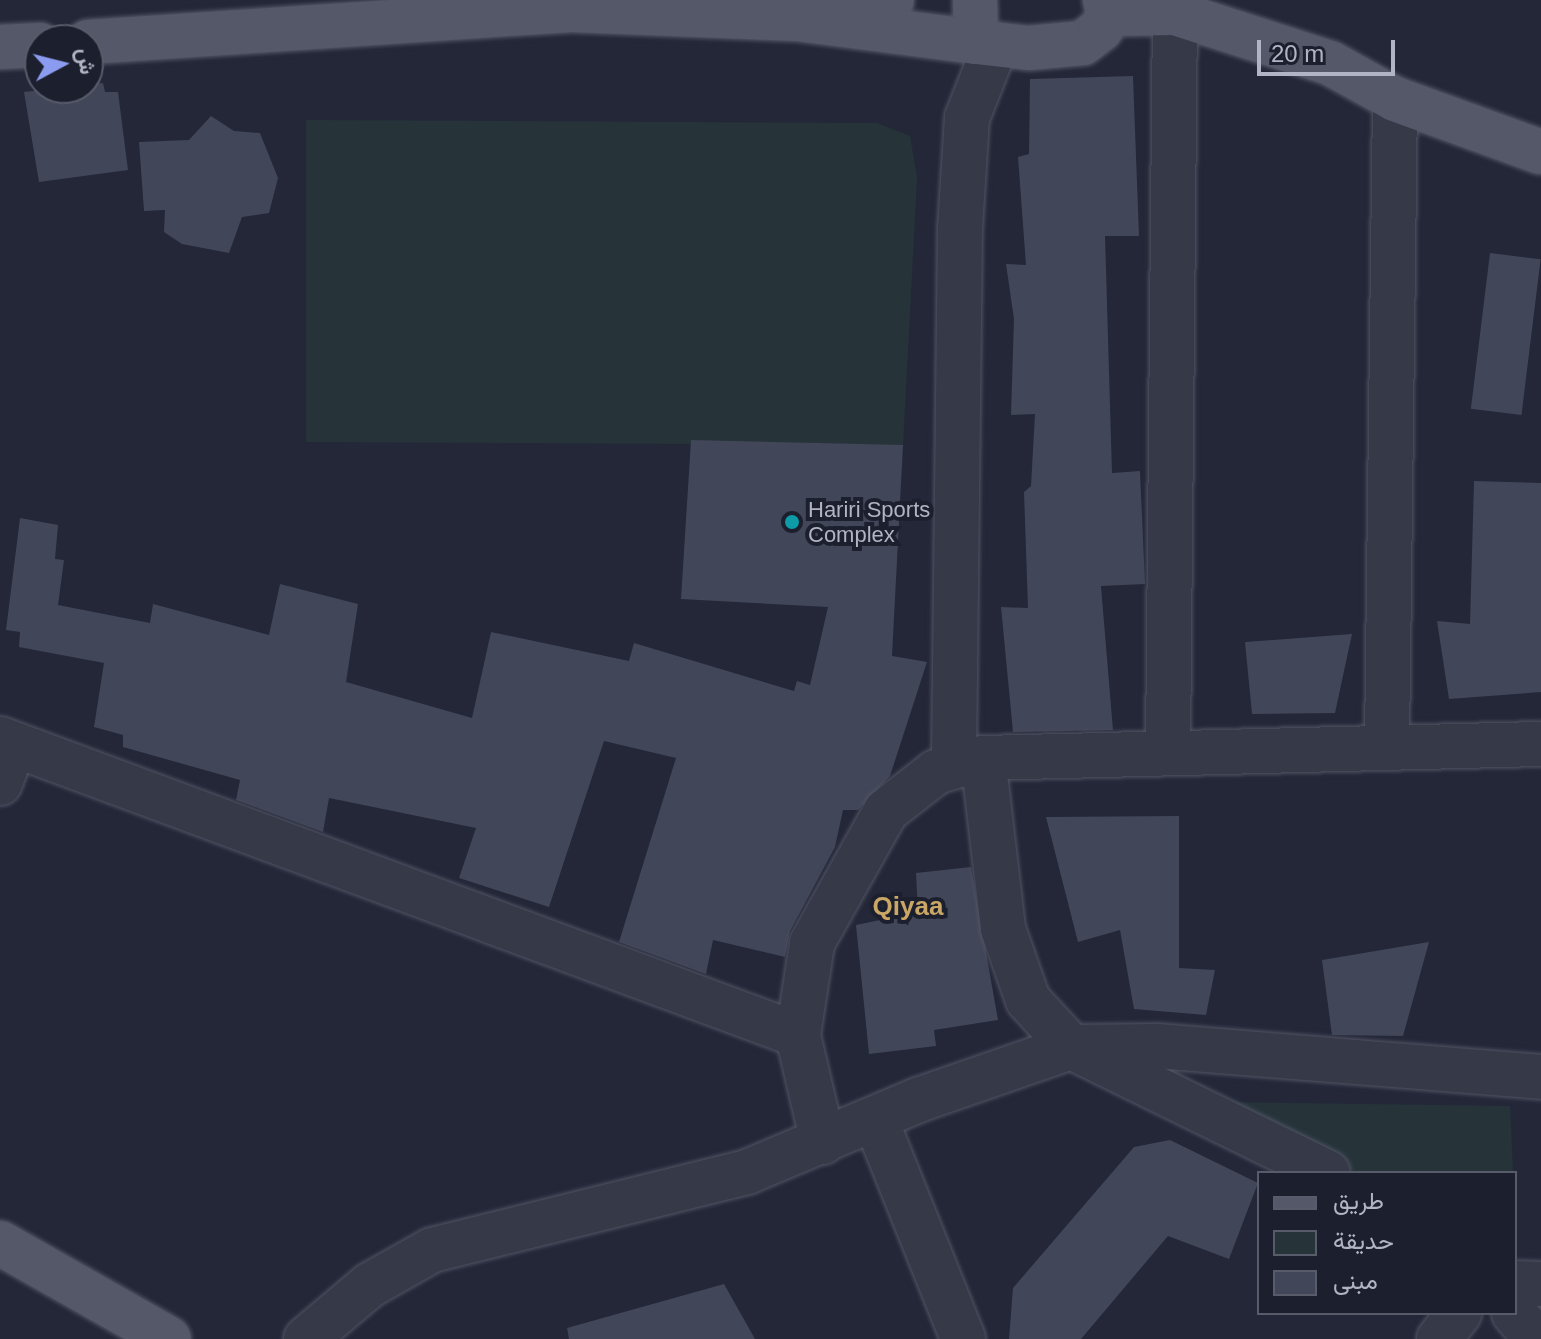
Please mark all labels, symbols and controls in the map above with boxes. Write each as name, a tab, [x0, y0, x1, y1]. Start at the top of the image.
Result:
north arrow	[24, 24, 104, 104]
scale bar	[1261, 24, 1399, 74]
text: 20 m	[1271, 40, 1324, 67]
text: ش	[72, 47, 100, 76]
place label: Hariri Sports Complex	[808, 496, 930, 548]
marker: Hariri Sports Complex	[783, 513, 801, 531]
district label: Qiyaa	[873, 891, 943, 923]
legend	[1257, 1171, 1517, 1315]
text: طريق	[1333, 1187, 1384, 1214]
text: حديقة	[1333, 1227, 1394, 1254]
text: مبنى	[1333, 1267, 1378, 1294]

